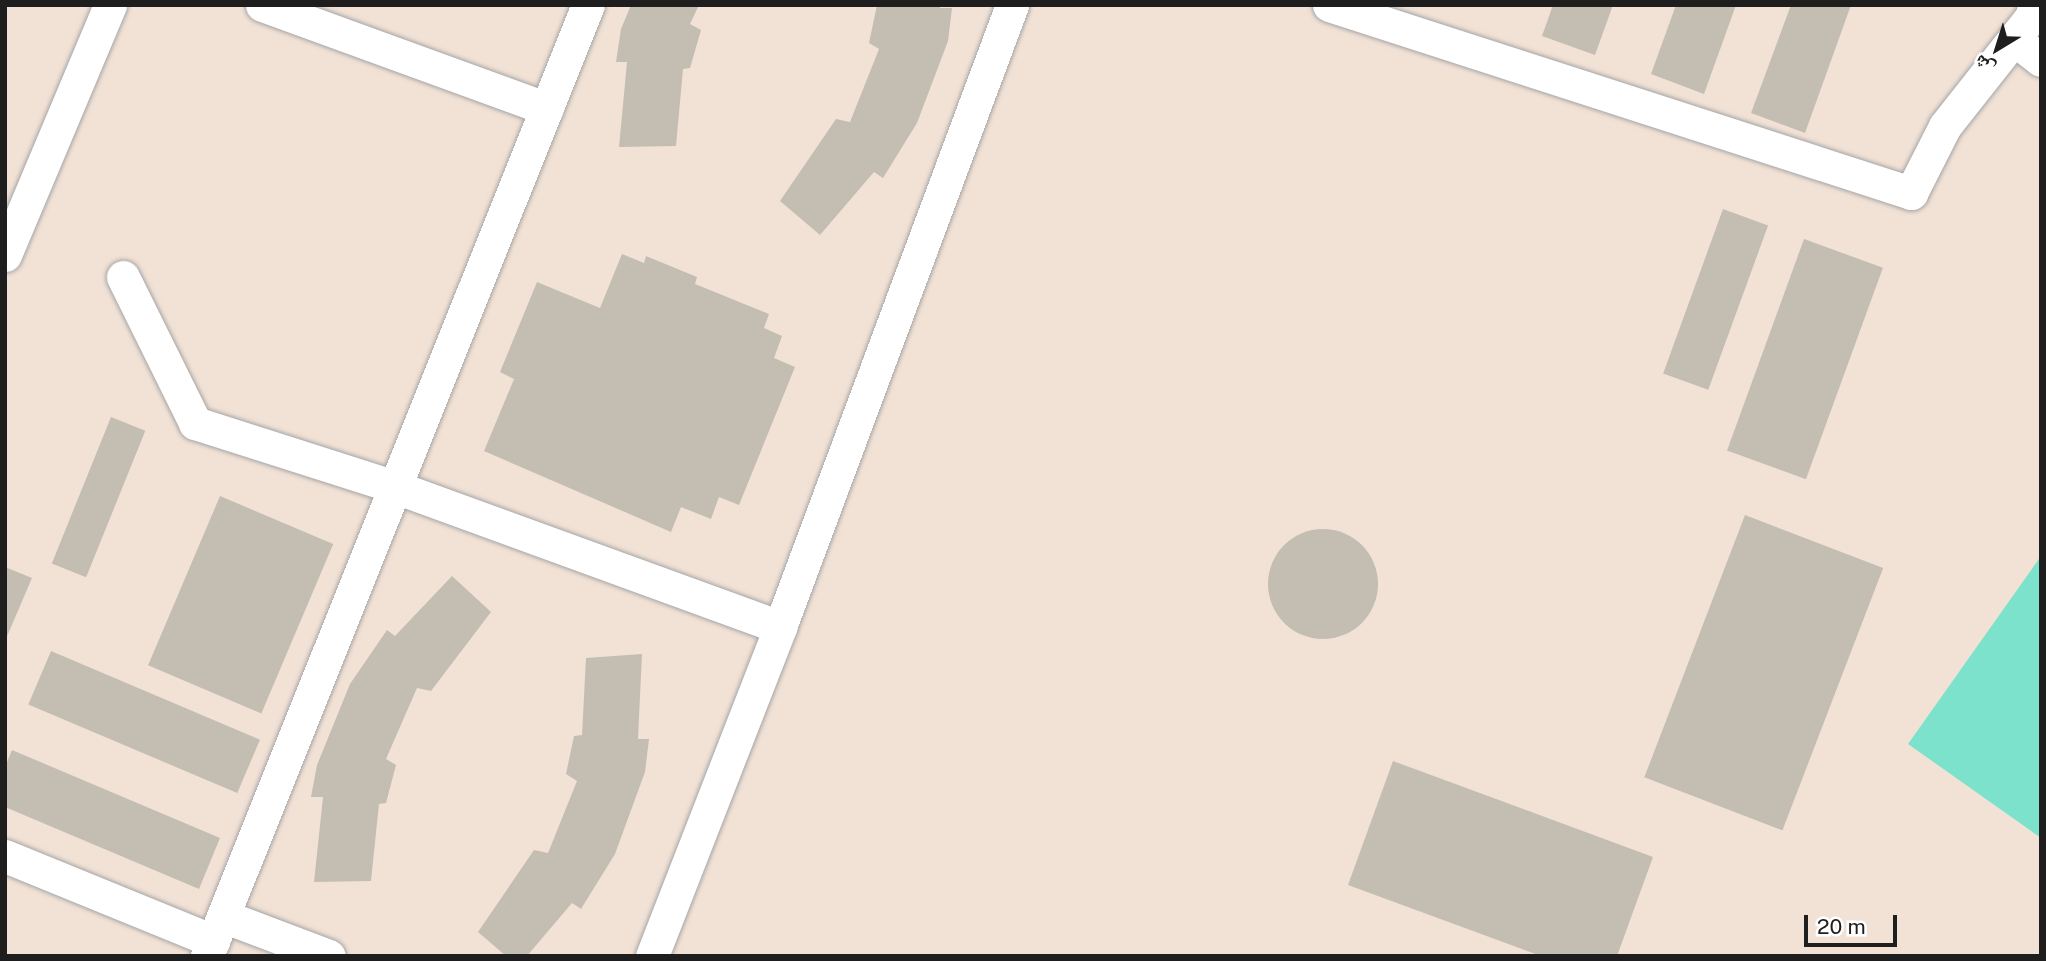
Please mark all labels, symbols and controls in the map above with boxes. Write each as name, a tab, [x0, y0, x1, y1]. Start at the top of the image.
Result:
north arrow	[1962, 14, 2032, 84]
text: ش	[1969, 51, 1999, 80]
scale bar	[1808, 902, 1901, 946]
text: 20 m	[1817, 914, 1866, 939]

